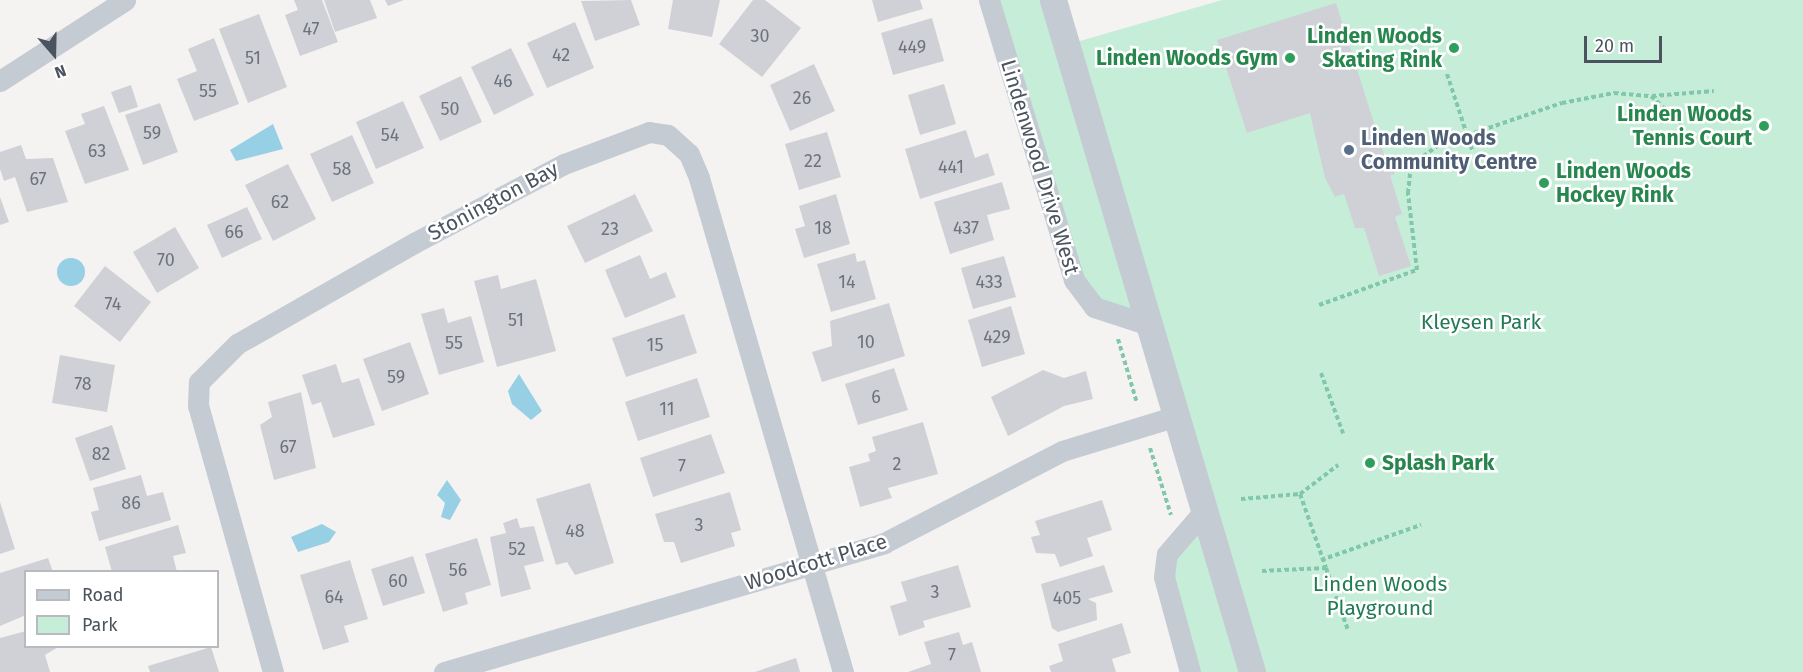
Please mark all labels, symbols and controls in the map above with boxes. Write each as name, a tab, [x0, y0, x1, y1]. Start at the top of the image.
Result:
house number: 47	[302, 18, 320, 40]
place label: Linden Woods Skating Rink	[1307, 23, 1442, 73]
north arrow	[24, 24, 84, 84]
scale bar	[1587, 24, 1665, 62]
house number: 30	[750, 25, 770, 47]
text: 20 m	[1595, 35, 1634, 57]
house number: 449	[898, 36, 926, 58]
marker: Linden Woods Skating Rink	[1447, 41, 1461, 55]
house number: 42	[552, 44, 570, 66]
place label: Linden Woods Gym	[1096, 45, 1278, 71]
house number: 51	[245, 47, 261, 69]
marker: Linden Woods Gym	[1283, 51, 1297, 65]
street label: Lindenwood Drive West	[995, 56, 1085, 278]
text: N	[52, 61, 69, 82]
house number: 46	[493, 70, 513, 92]
house number: 55	[199, 80, 217, 102]
house number: 26	[793, 87, 811, 109]
house number: 50	[440, 98, 460, 120]
place label: Linden Woods Tennis Court	[1617, 101, 1752, 151]
marker: Linden Woods Tennis Court	[1757, 119, 1771, 133]
house number: 59	[143, 122, 161, 144]
house number: 54	[381, 124, 399, 146]
place label: Linden Woods Community Centre	[1361, 125, 1537, 175]
house number: 63	[88, 140, 106, 162]
marker: Linden Woods Community Centre	[1342, 143, 1356, 157]
house number: 22	[804, 150, 822, 172]
street label: Stonington Bay	[423, 156, 563, 246]
house number: 441	[938, 156, 964, 178]
house number: 58	[333, 158, 351, 180]
place label: Linden Woods Hockey Rink	[1556, 158, 1691, 208]
house number: 67	[29, 168, 47, 190]
marker: Linden Woods Hockey Rink	[1537, 176, 1551, 190]
house number: 62	[271, 191, 289, 213]
house number: 18	[814, 217, 832, 239]
house number: 437	[953, 217, 979, 239]
house number: 23	[601, 218, 619, 240]
house number: 66	[224, 221, 244, 243]
house number: 70	[157, 249, 175, 271]
house number: 14	[838, 271, 856, 293]
house number: 433	[975, 271, 1003, 293]
house number: 74	[105, 293, 121, 315]
house number: 51	[508, 309, 524, 331]
park label: Kleysen Park	[1421, 309, 1541, 335]
house number: 429	[983, 326, 1011, 348]
house number: 10	[857, 331, 875, 353]
house number: 55	[445, 332, 463, 354]
house number: 15	[647, 334, 663, 356]
house number: 59	[387, 366, 405, 388]
house number: 78	[74, 373, 92, 395]
house number: 6	[871, 386, 881, 408]
house number: 11	[659, 398, 675, 420]
house number: 67	[279, 436, 297, 458]
house number: 82	[92, 443, 110, 465]
place label: Splash Park	[1382, 450, 1494, 476]
house number: 2	[893, 453, 901, 475]
house number: 7	[678, 455, 686, 477]
marker: Splash Park	[1363, 456, 1377, 470]
house number: 86	[121, 492, 141, 514]
house number: 3	[695, 514, 703, 536]
house number: 48	[565, 520, 585, 542]
street label: Woodcott Place	[742, 528, 890, 596]
house number: 52	[508, 538, 526, 560]
house number: 56	[449, 559, 467, 581]
legend	[24, 570, 219, 648]
house number: 60	[388, 570, 408, 592]
park label: Linden Woods Playground	[1313, 571, 1447, 621]
house number: 3	[931, 581, 939, 603]
text: Road	[82, 584, 124, 606]
house number: 64	[324, 586, 344, 608]
house number: 405	[1053, 587, 1081, 609]
text: Park	[82, 614, 117, 636]
house number: 7	[948, 644, 956, 666]

